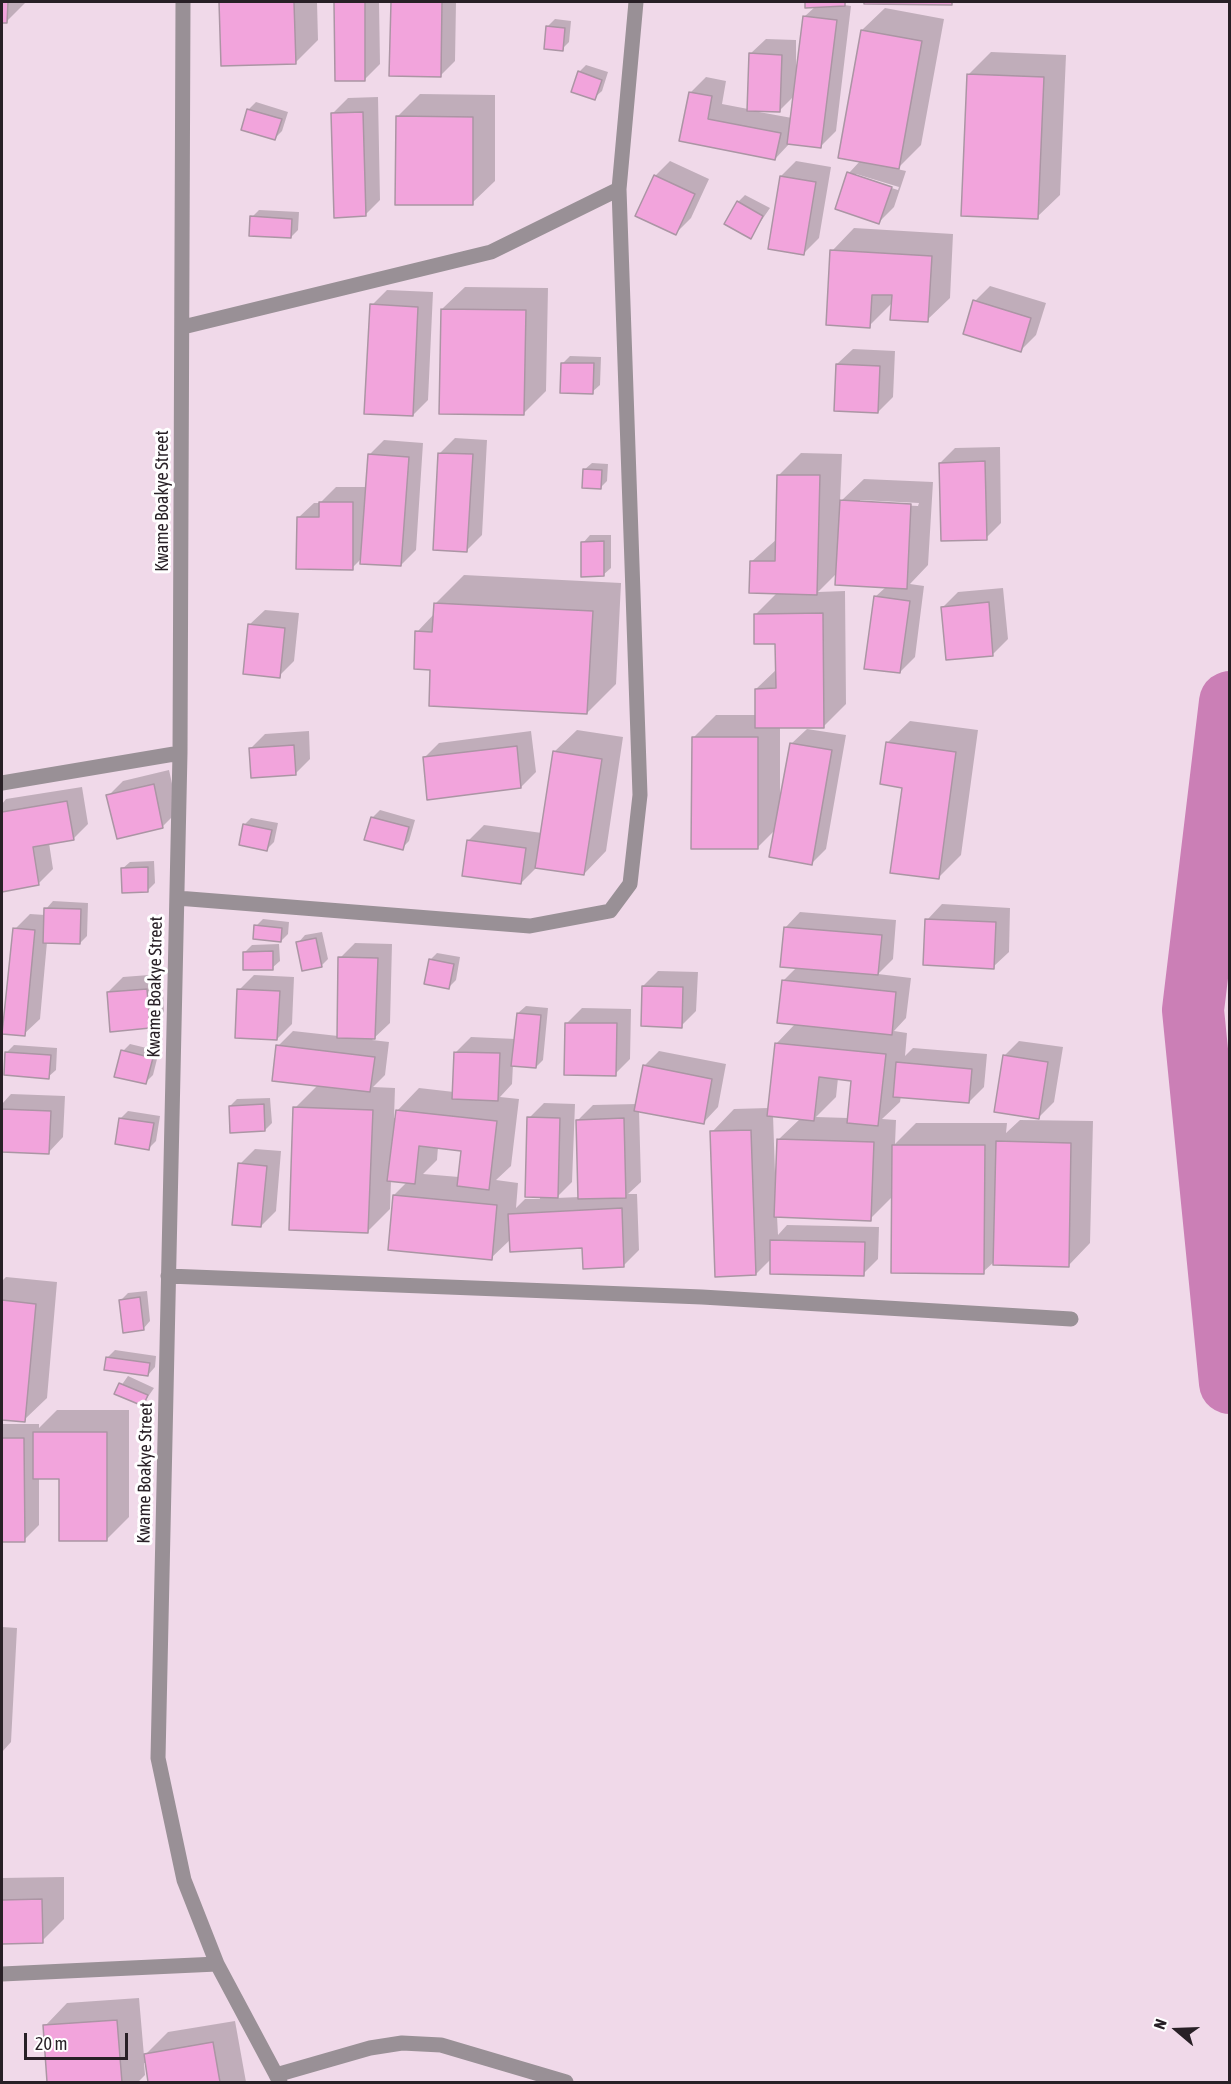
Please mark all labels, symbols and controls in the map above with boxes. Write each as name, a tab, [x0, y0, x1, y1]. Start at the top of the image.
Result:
street label: Kwame Boakye Street	[151, 430, 173, 572]
street label: Kwame Boakye Street	[143, 916, 167, 1058]
street label: Kwame Boakye Street	[133, 1402, 157, 1544]
north arrow	[1147, 2000, 1207, 2060]
text: N	[1150, 2017, 1170, 2032]
scale bar	[27, 2021, 130, 2059]
text: 20 m	[35, 2033, 67, 2054]

